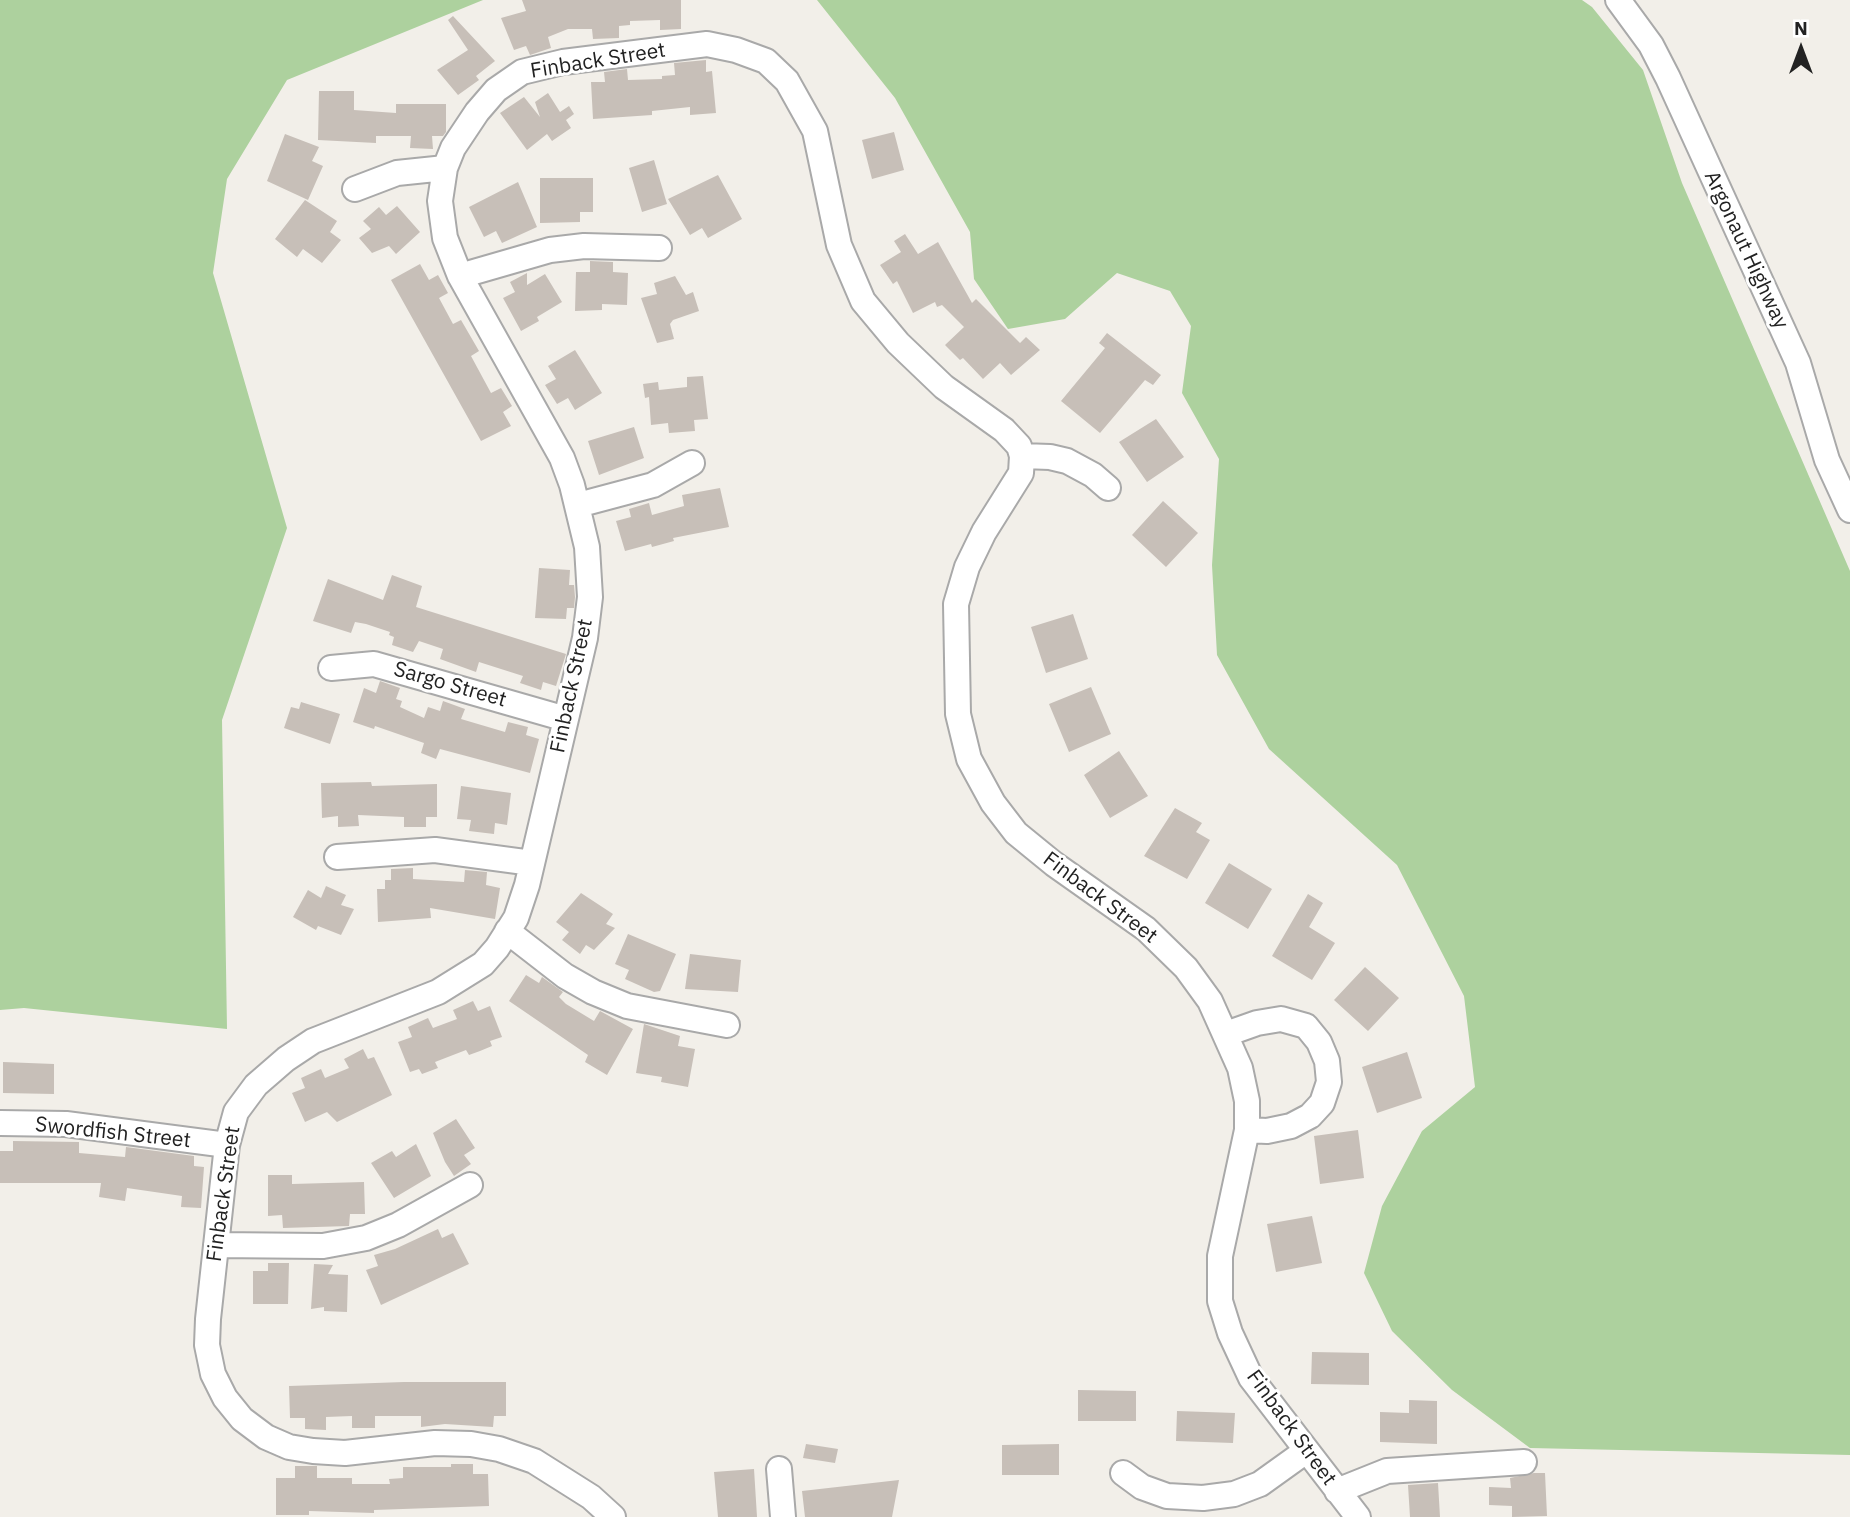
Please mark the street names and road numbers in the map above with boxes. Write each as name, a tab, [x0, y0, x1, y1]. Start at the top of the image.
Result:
street label: Finback Street	[529, 38, 667, 84]
street label: Argonaut Highway	[1698, 167, 1794, 333]
street label: Finback Street	[545, 617, 599, 755]
street label: Sargo Street	[391, 657, 509, 713]
street label: Finback Street	[1038, 847, 1162, 949]
street label: Swordfish Street	[34, 1112, 192, 1154]
street label: Finback Street	[202, 1125, 246, 1263]
street label: Finback Street	[1241, 1365, 1341, 1491]

